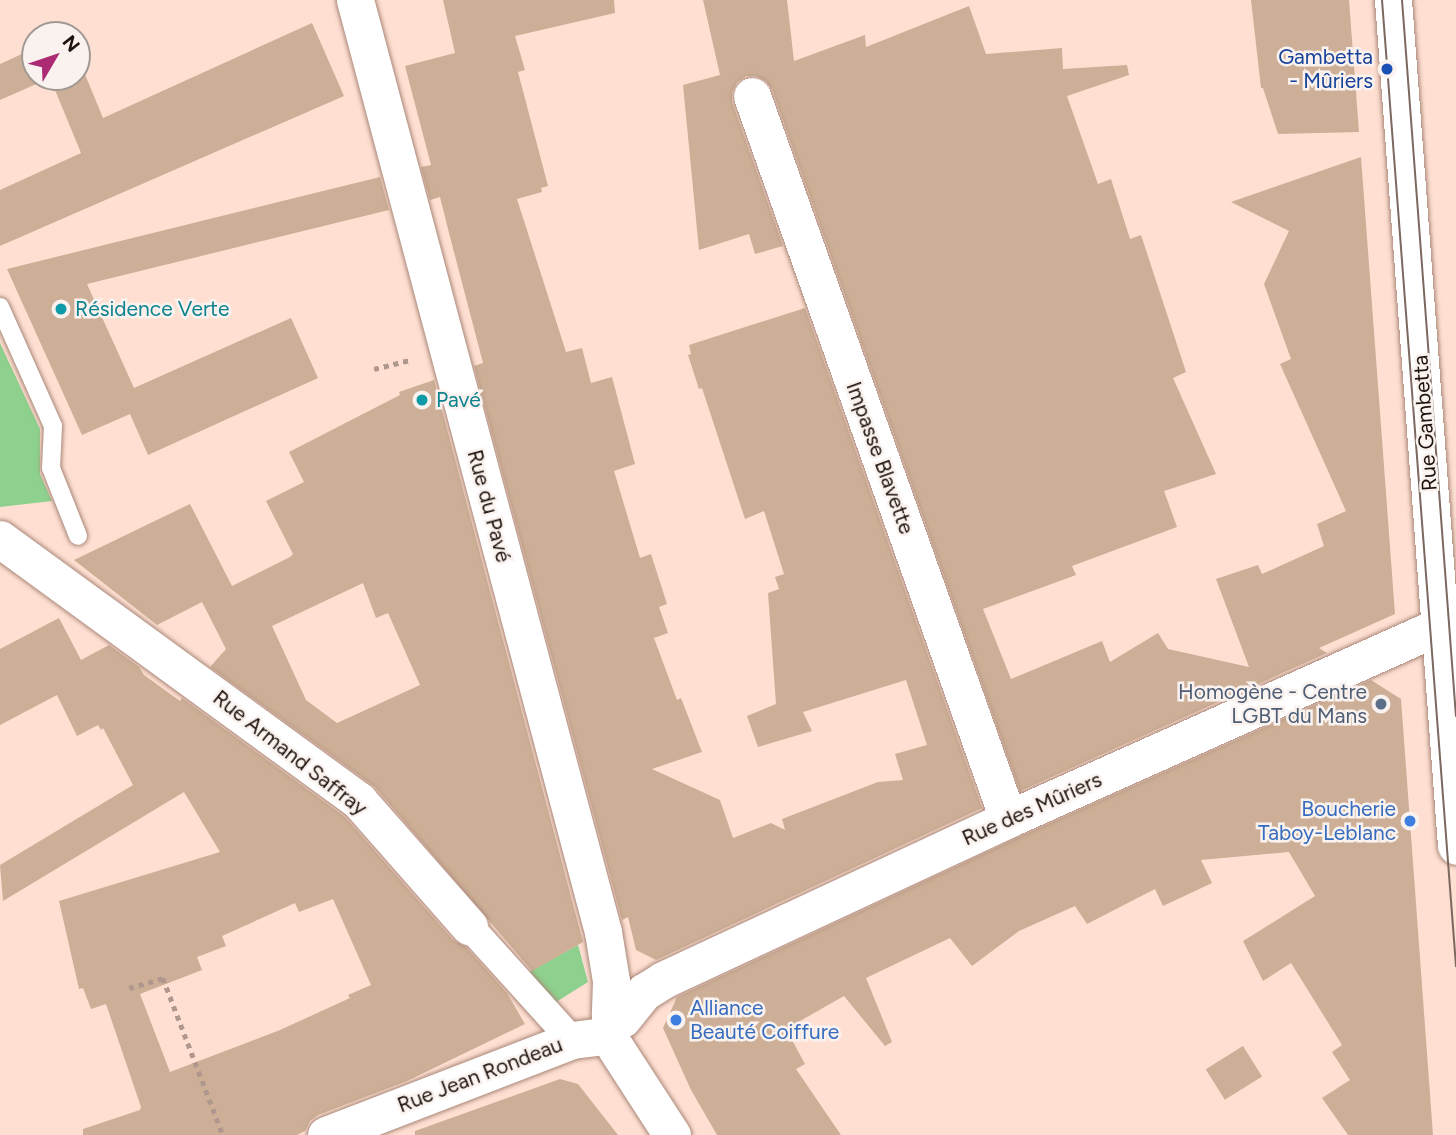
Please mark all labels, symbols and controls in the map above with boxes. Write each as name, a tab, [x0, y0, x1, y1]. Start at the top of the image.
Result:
north arrow	[21, 21, 91, 91]
text: N	[58, 31, 85, 57]
place label: Gambetta - Mûriers	[1278, 44, 1373, 94]
marker: Gambetta - Mûriers	[1379, 61, 1395, 77]
place label: Résidence Verte	[75, 296, 229, 322]
marker: Résidence Verte	[53, 301, 69, 317]
street label: Rue Gambetta	[1408, 354, 1442, 492]
street label: Impasse Blavette	[841, 378, 919, 538]
place label: Pavé	[436, 387, 481, 413]
marker: Pavé	[414, 392, 430, 408]
street label: Rue du Pavé	[462, 447, 516, 565]
place label: Homogène - Centre LGBT du Mans	[1178, 679, 1367, 729]
street label: Rue Armand Saffray	[208, 685, 372, 821]
marker: Homogène - Centre LGBT du Mans	[1373, 696, 1389, 712]
street label: Rue des Mûriers	[958, 767, 1106, 851]
place label: Boucherie Taboy-Leblanc	[1258, 796, 1396, 846]
marker: Boucherie Taboy-Leblanc	[1402, 813, 1418, 829]
place label: Alliance Beauté Coiffure	[690, 995, 839, 1045]
marker: Alliance Beauté Coiffure	[668, 1012, 684, 1028]
street label: Rue Jean Rondeau	[394, 1032, 566, 1118]

